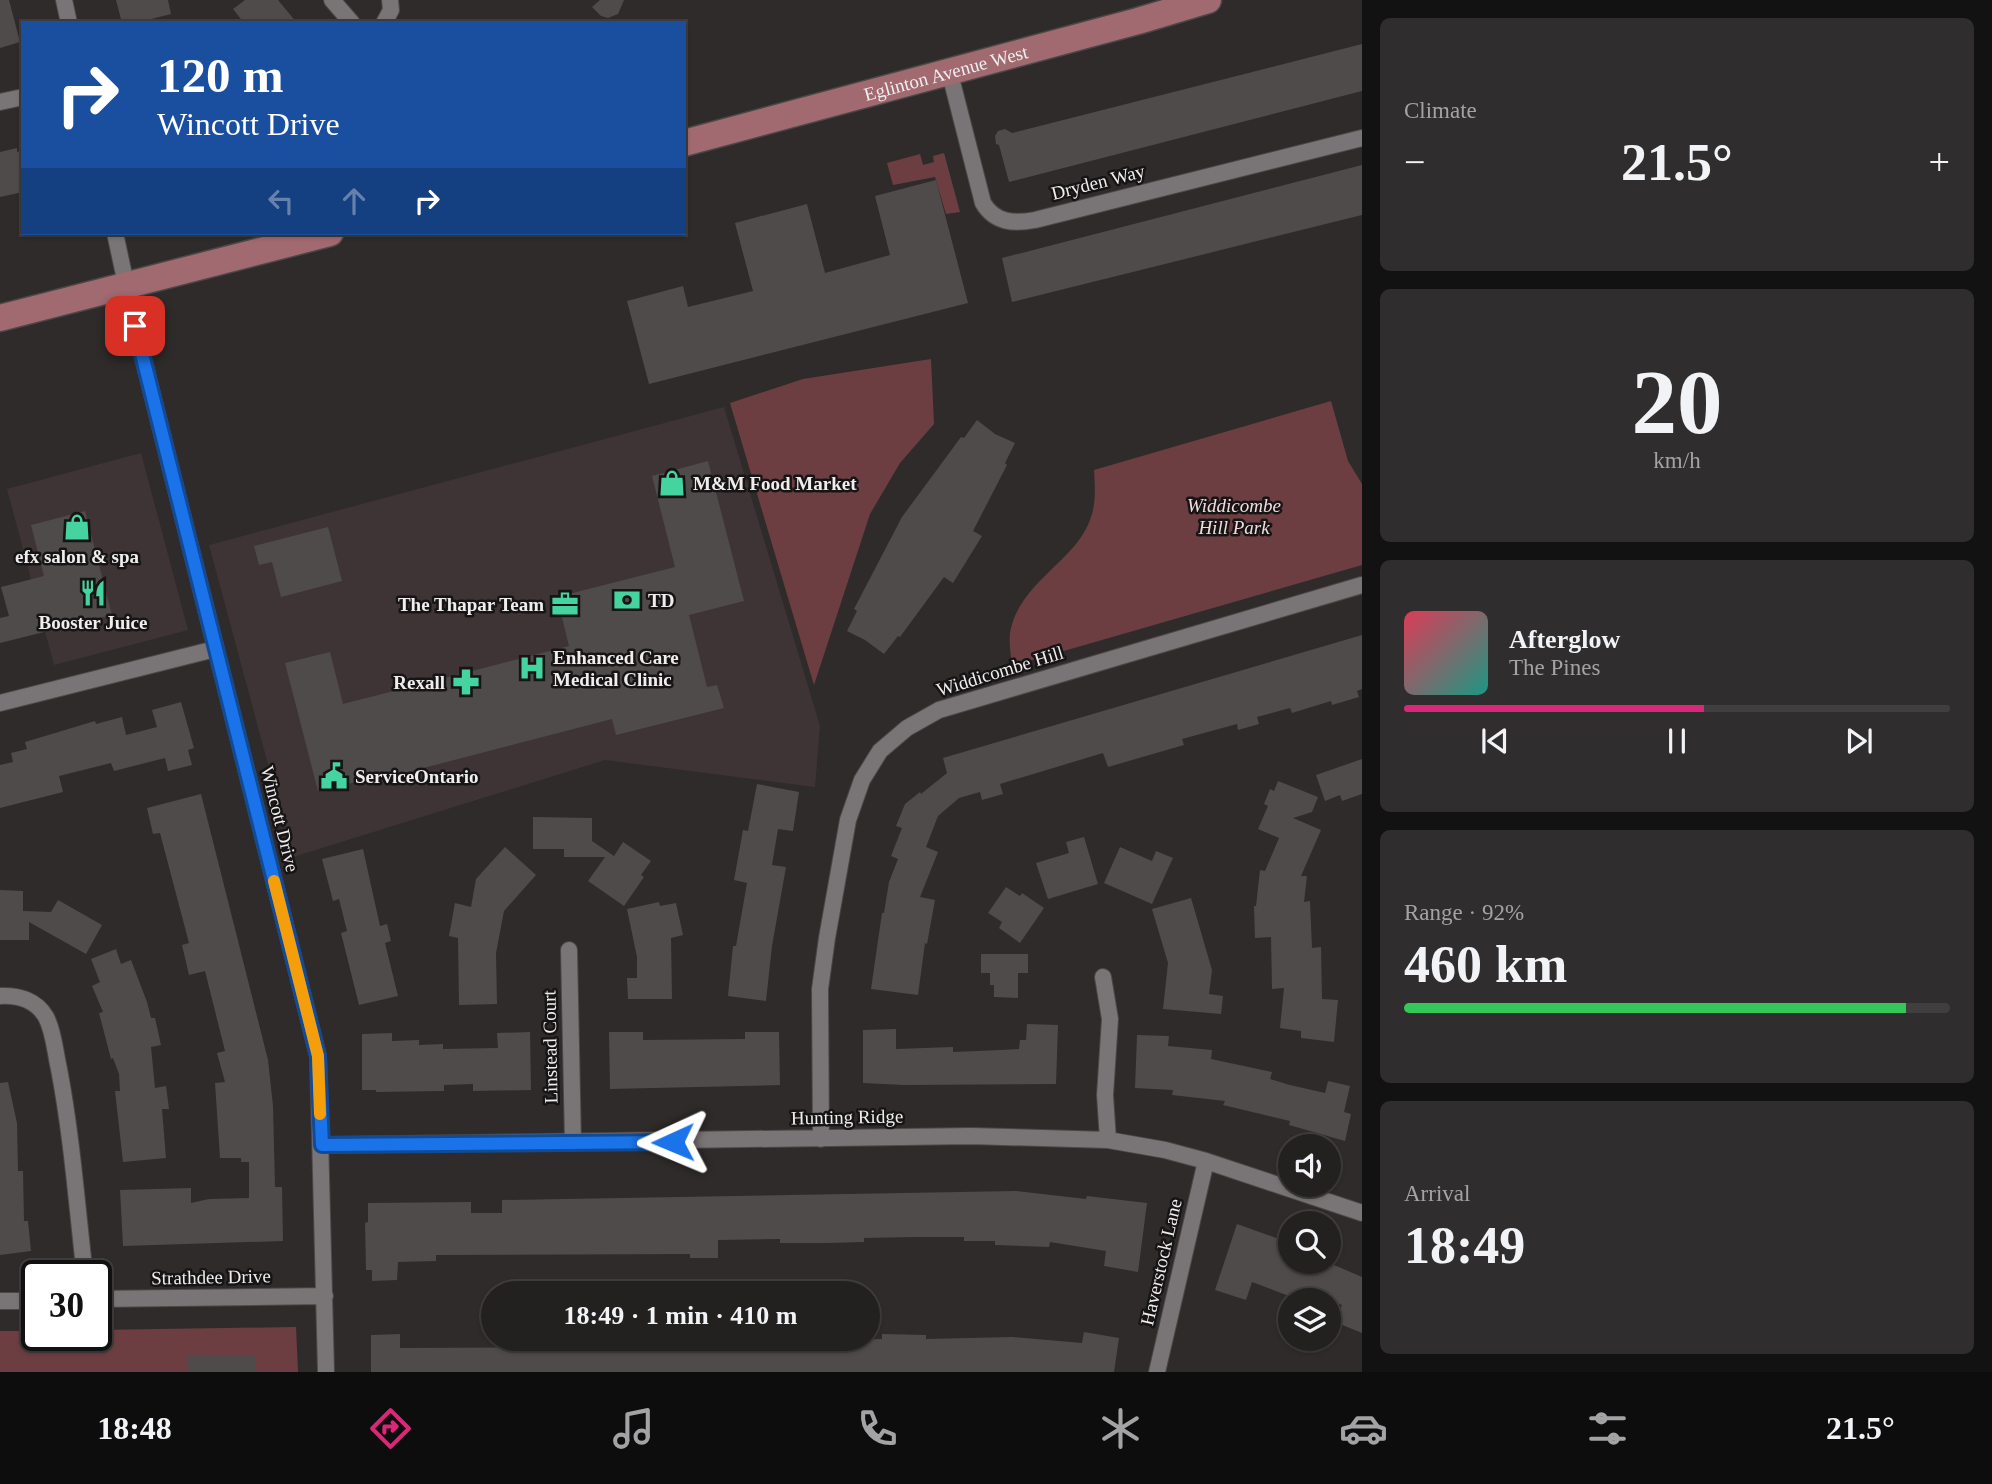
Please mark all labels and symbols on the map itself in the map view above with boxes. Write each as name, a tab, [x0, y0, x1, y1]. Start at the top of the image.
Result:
street label: Eglinton Avenue West	[861, 40, 1031, 105]
street label: Dryden Way	[1049, 160, 1147, 204]
pin	[105, 296, 165, 356]
shop icon: M&M Food Market	[657, 468, 687, 498]
place label: M&M Food Market	[693, 473, 857, 494]
park label: Widdicombe Hill Park	[1187, 495, 1281, 538]
shop icon: efx salon & spa	[62, 512, 92, 542]
place label: efx salon & spa	[15, 546, 140, 567]
restaurant icon: Booster Juice	[78, 578, 108, 608]
bank icon: TD	[612, 585, 642, 615]
office icon: The Thapar Team	[550, 589, 580, 619]
place label: TD	[648, 590, 674, 611]
place label: The Thapar Team	[398, 594, 544, 615]
place label: Booster Juice	[39, 612, 147, 633]
street label: Widdicombe Hill	[934, 642, 1066, 700]
place label: Enhanced Care Medical Clinic	[553, 647, 679, 690]
hospital icon: Enhanced Care Medical Clinic	[517, 653, 547, 683]
pharmacy icon: Rexall	[451, 667, 481, 697]
place label: Rexall	[393, 672, 445, 693]
public building icon: ServiceOntario	[319, 761, 349, 791]
street label: Wincott Drive	[257, 764, 303, 874]
place label: ServiceOntario	[355, 766, 478, 787]
street label: Linstead Court	[538, 989, 561, 1104]
position arrow	[636, 1105, 710, 1179]
street label: Hunting Ridge	[791, 1106, 903, 1128]
street label: Haverstock Lane	[1136, 1197, 1186, 1327]
speed limit sign: 30	[21, 1260, 112, 1351]
street label: Strathdee Drive	[151, 1265, 271, 1289]

